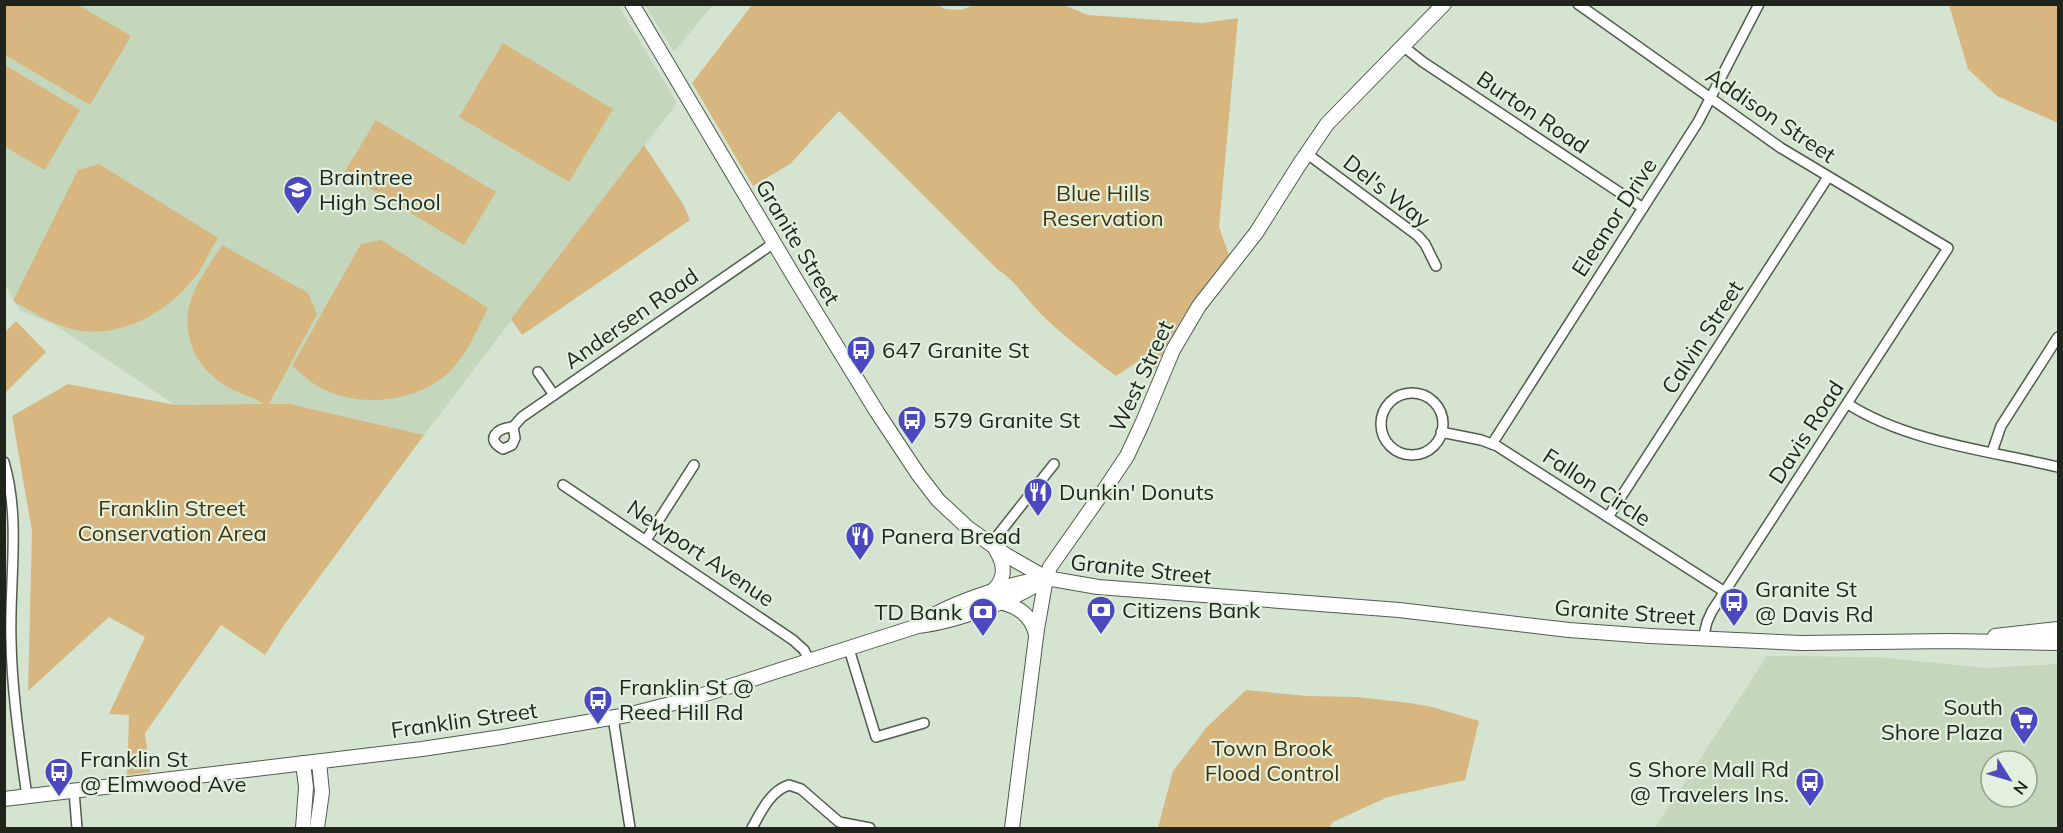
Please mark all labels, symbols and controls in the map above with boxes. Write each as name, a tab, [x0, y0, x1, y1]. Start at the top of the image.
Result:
street label: Addison Street	[1701, 61, 1842, 169]
street label: Burton Road	[1472, 64, 1594, 160]
street label: Del's Way	[1338, 148, 1436, 234]
street label: Eleanor Drive	[1565, 152, 1663, 282]
place label: Braintree High School	[319, 163, 441, 216]
school or university icon: Braintree High School	[282, 174, 314, 216]
street label: Granite Street	[750, 174, 847, 310]
park label: Blue Hills Reservation	[1042, 179, 1164, 232]
street label: Andersen Road	[558, 261, 704, 375]
street label: Calvin Street	[1655, 275, 1749, 399]
street label: West Street	[1103, 315, 1179, 436]
bus stop icon: 647 Granite St	[845, 334, 877, 376]
place label: 647 Granite St	[882, 336, 1030, 364]
street label: Davis Road	[1762, 375, 1850, 489]
bus stop icon: 579 Granite St	[896, 404, 928, 446]
place label: 579 Granite St	[933, 406, 1081, 434]
street label: Fallon Circle	[1538, 442, 1656, 532]
restaurant icon: Dunkin' Donuts	[1022, 476, 1054, 518]
place label: Dunkin' Donuts	[1059, 478, 1214, 506]
street label: Newport Avenue	[622, 493, 780, 613]
park label: Franklin Street Conservation Area	[77, 494, 267, 547]
restaurant icon: Panera Bread	[844, 520, 876, 562]
place label: Panera Bread	[881, 522, 1021, 550]
street label: Granite Street	[1069, 548, 1213, 590]
place label: Granite St @ Davis Rd	[1755, 575, 1873, 628]
bus stop icon: Granite St @ Davis Rd	[1718, 586, 1750, 628]
street label: Granite Street	[1553, 593, 1697, 631]
bank icon: Citizens Bank	[1085, 594, 1117, 636]
bank icon: TD Bank	[967, 596, 999, 638]
place label: Citizens Bank	[1122, 596, 1261, 624]
place label: TD Bank	[874, 598, 963, 626]
place label: Franklin St @ Reed Hill Rd	[619, 673, 754, 726]
bus stop icon: Franklin St @ Reed Hill Rd	[582, 684, 614, 726]
place label: South Shore Plaza	[1881, 693, 2003, 746]
street label: Franklin Street	[389, 696, 539, 744]
supermarket icon: South Shore Plaza	[2008, 704, 2040, 746]
park label: Town Brook Flood Control	[1205, 734, 1339, 787]
place label: Franklin St @ Elmwood Ave	[80, 745, 247, 798]
north arrow	[1979, 749, 2039, 809]
place label: S Shore Mall Rd @ Travelers Ins.	[1628, 755, 1789, 808]
bus stop icon: Franklin St @ Elmwood Ave	[43, 756, 75, 798]
bus stop icon: S Shore Mall Rd @ Travelers Ins.	[1794, 766, 1826, 808]
text: N	[2009, 777, 2033, 799]

